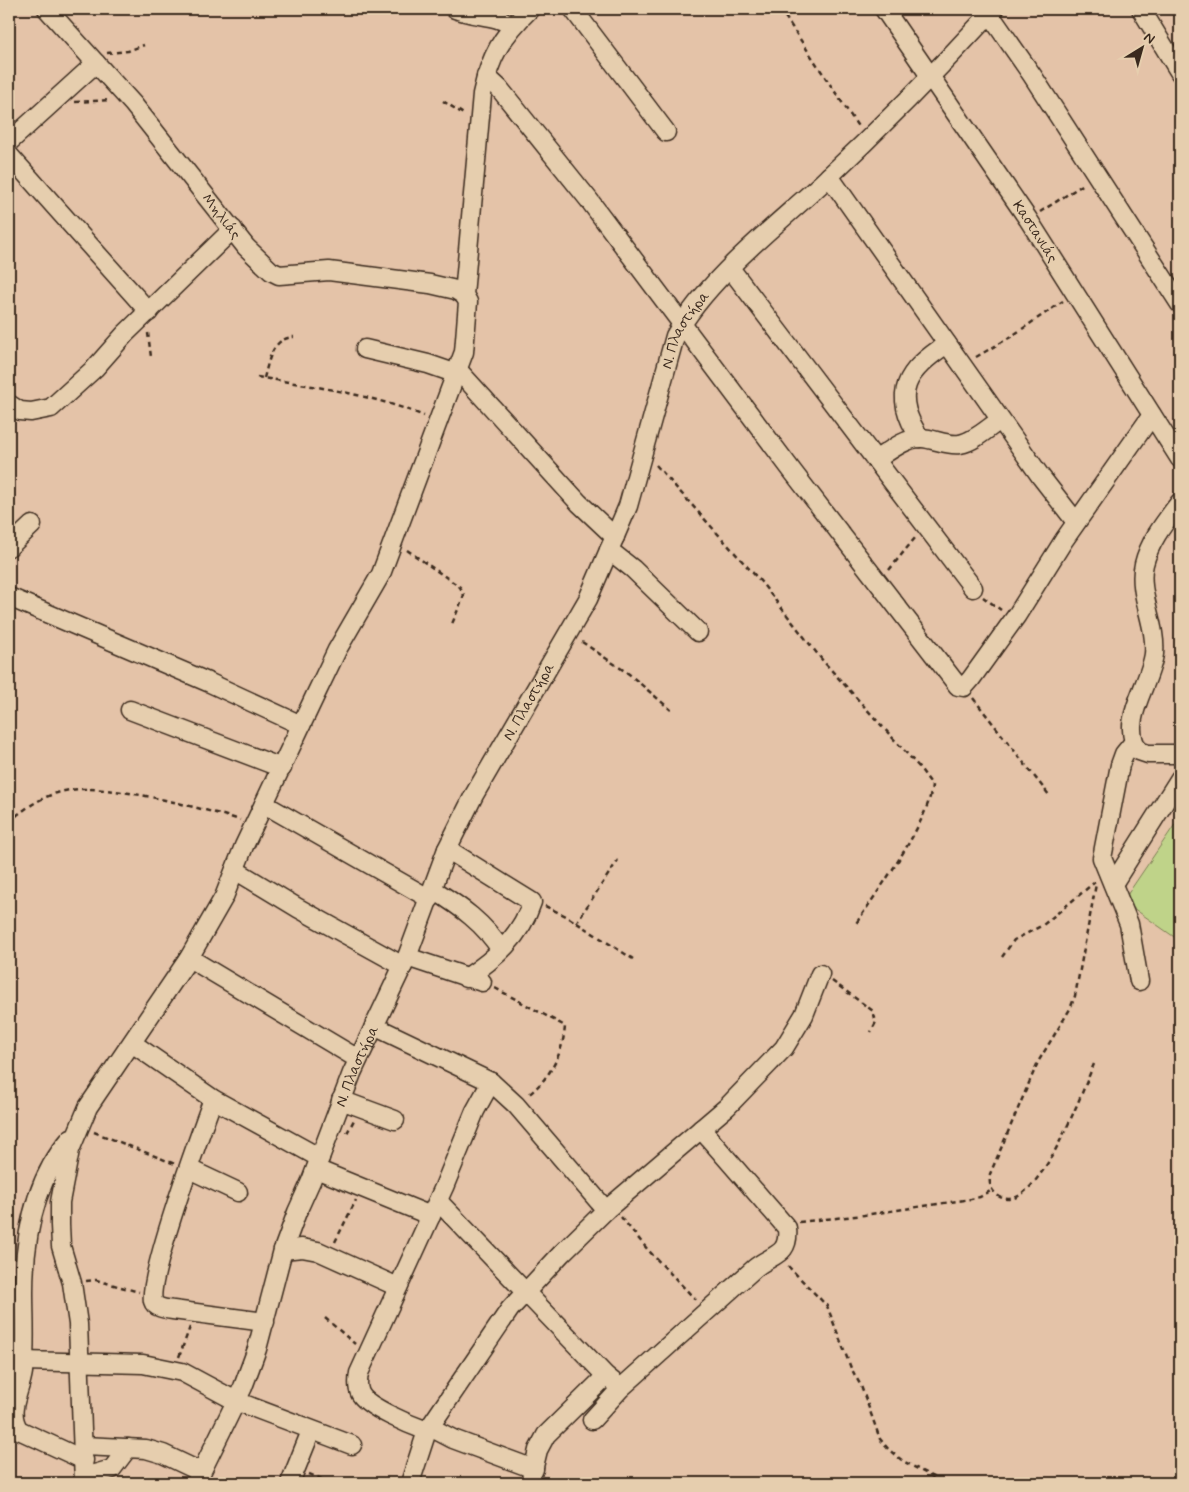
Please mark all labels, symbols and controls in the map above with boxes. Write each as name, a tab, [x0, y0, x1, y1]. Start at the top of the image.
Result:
north arrow	[1116, 22, 1166, 72]
text: N	[1140, 28, 1158, 48]
street label: Μηλιάς	[196, 190, 245, 244]
street label: Καστανιάς	[1007, 197, 1062, 267]
street label: Ν. Πλαστήρα	[657, 286, 715, 371]
street label: Ν. Πλαστήρα	[499, 659, 560, 745]
street label: Ν. Πλαστήρα	[331, 1022, 384, 1110]

